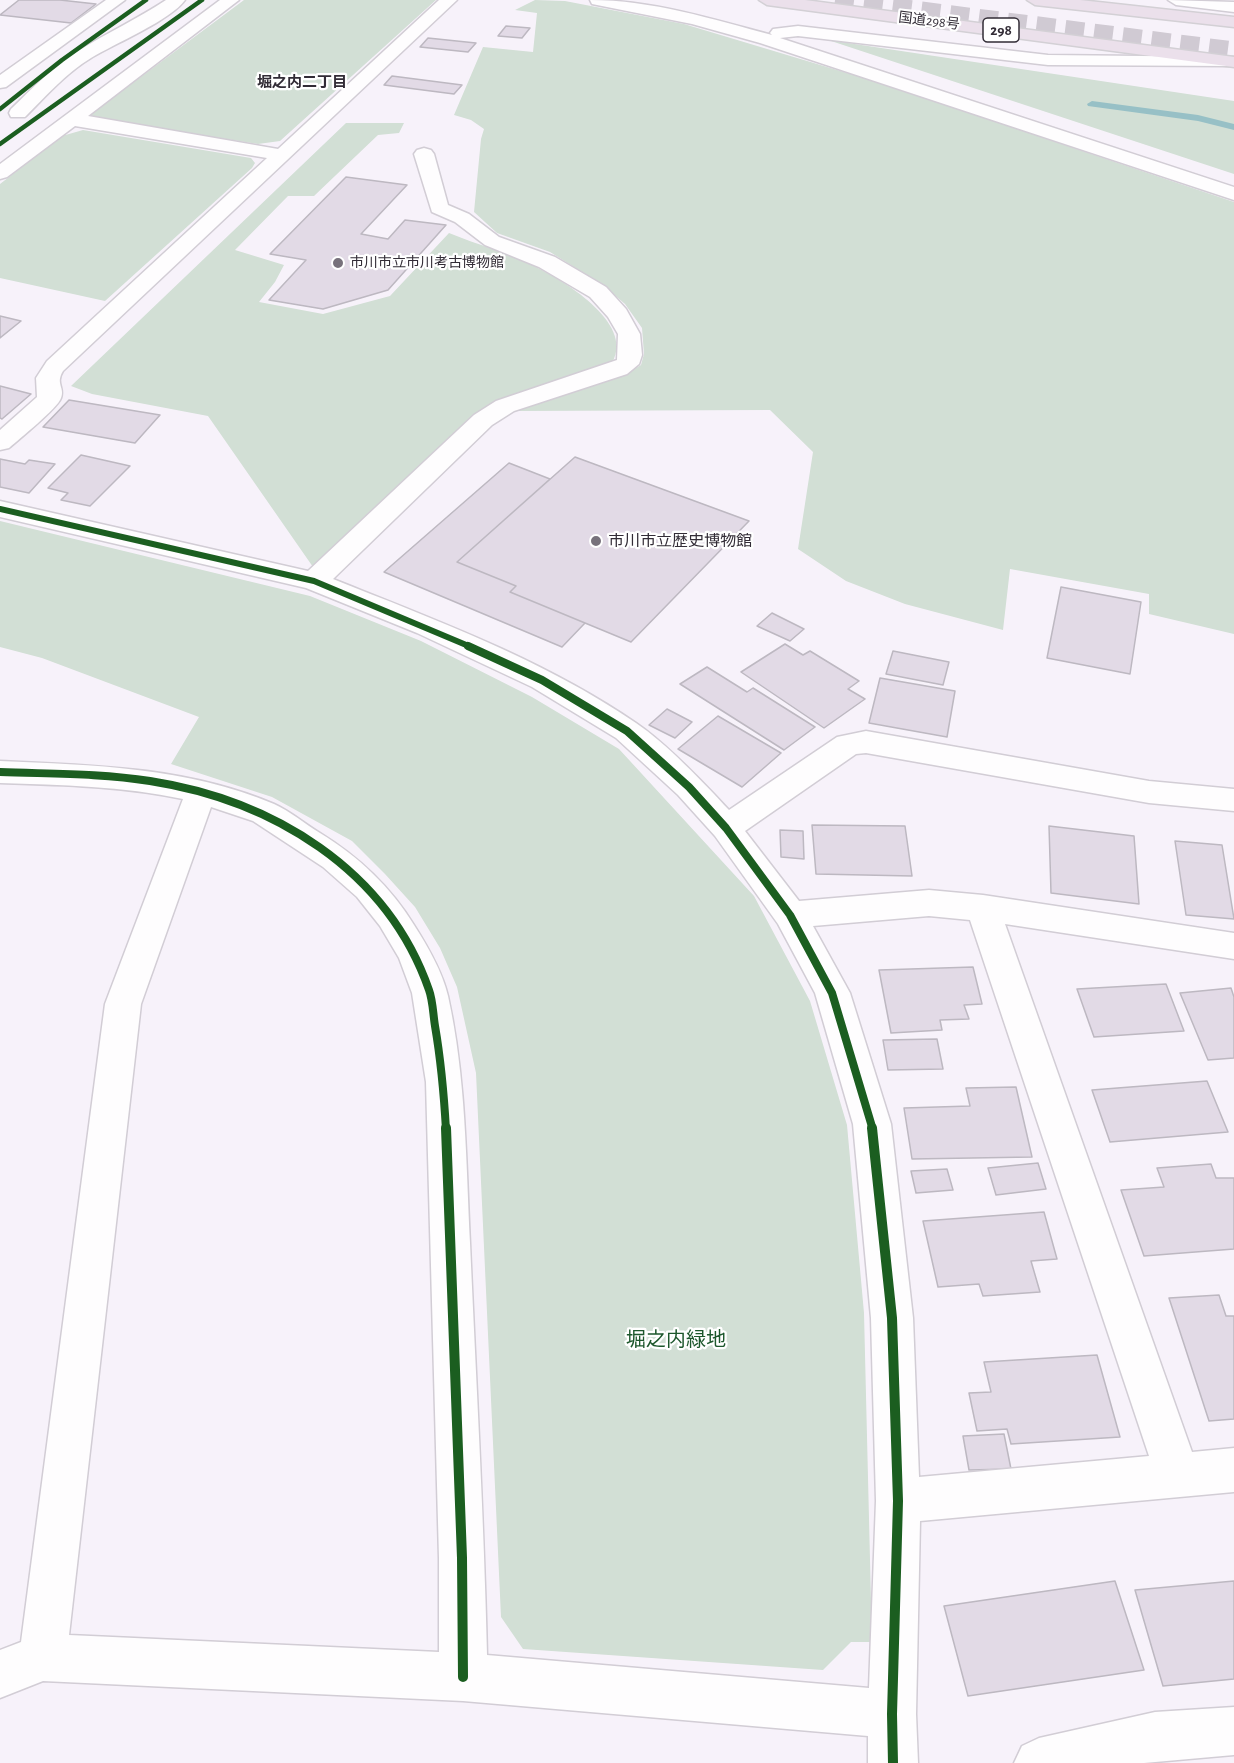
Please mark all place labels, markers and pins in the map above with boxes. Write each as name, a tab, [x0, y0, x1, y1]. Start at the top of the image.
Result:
place label: 市川市立市川考古博物館	[350, 255, 504, 271]
marker: 市川市立市川考古博物館	[331, 256, 345, 270]
place label: 市川市立歴史博物館	[608, 531, 752, 551]
marker: 市川市立歴史博物館	[589, 534, 603, 548]

